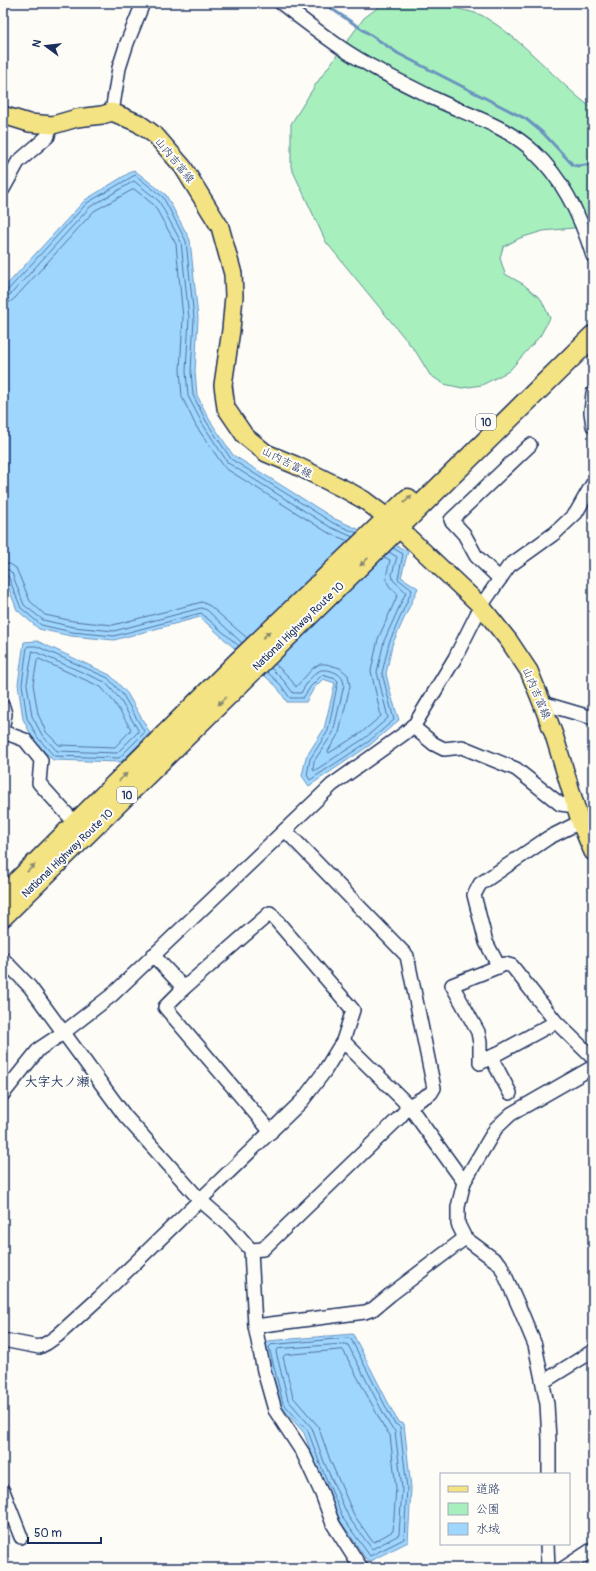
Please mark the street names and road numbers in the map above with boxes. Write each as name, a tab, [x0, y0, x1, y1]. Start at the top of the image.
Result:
street label: 山内吉富線	[152, 135, 197, 186]
road number: 10	[476, 414, 496, 430]
street label: 山内吉富線	[259, 444, 314, 481]
street label: National Highway Route 10	[250, 579, 347, 673]
street label: 山内吉富線	[520, 665, 553, 721]
road number: 10	[117, 787, 137, 803]
street label: National Highway Route 10	[19, 806, 116, 900]

